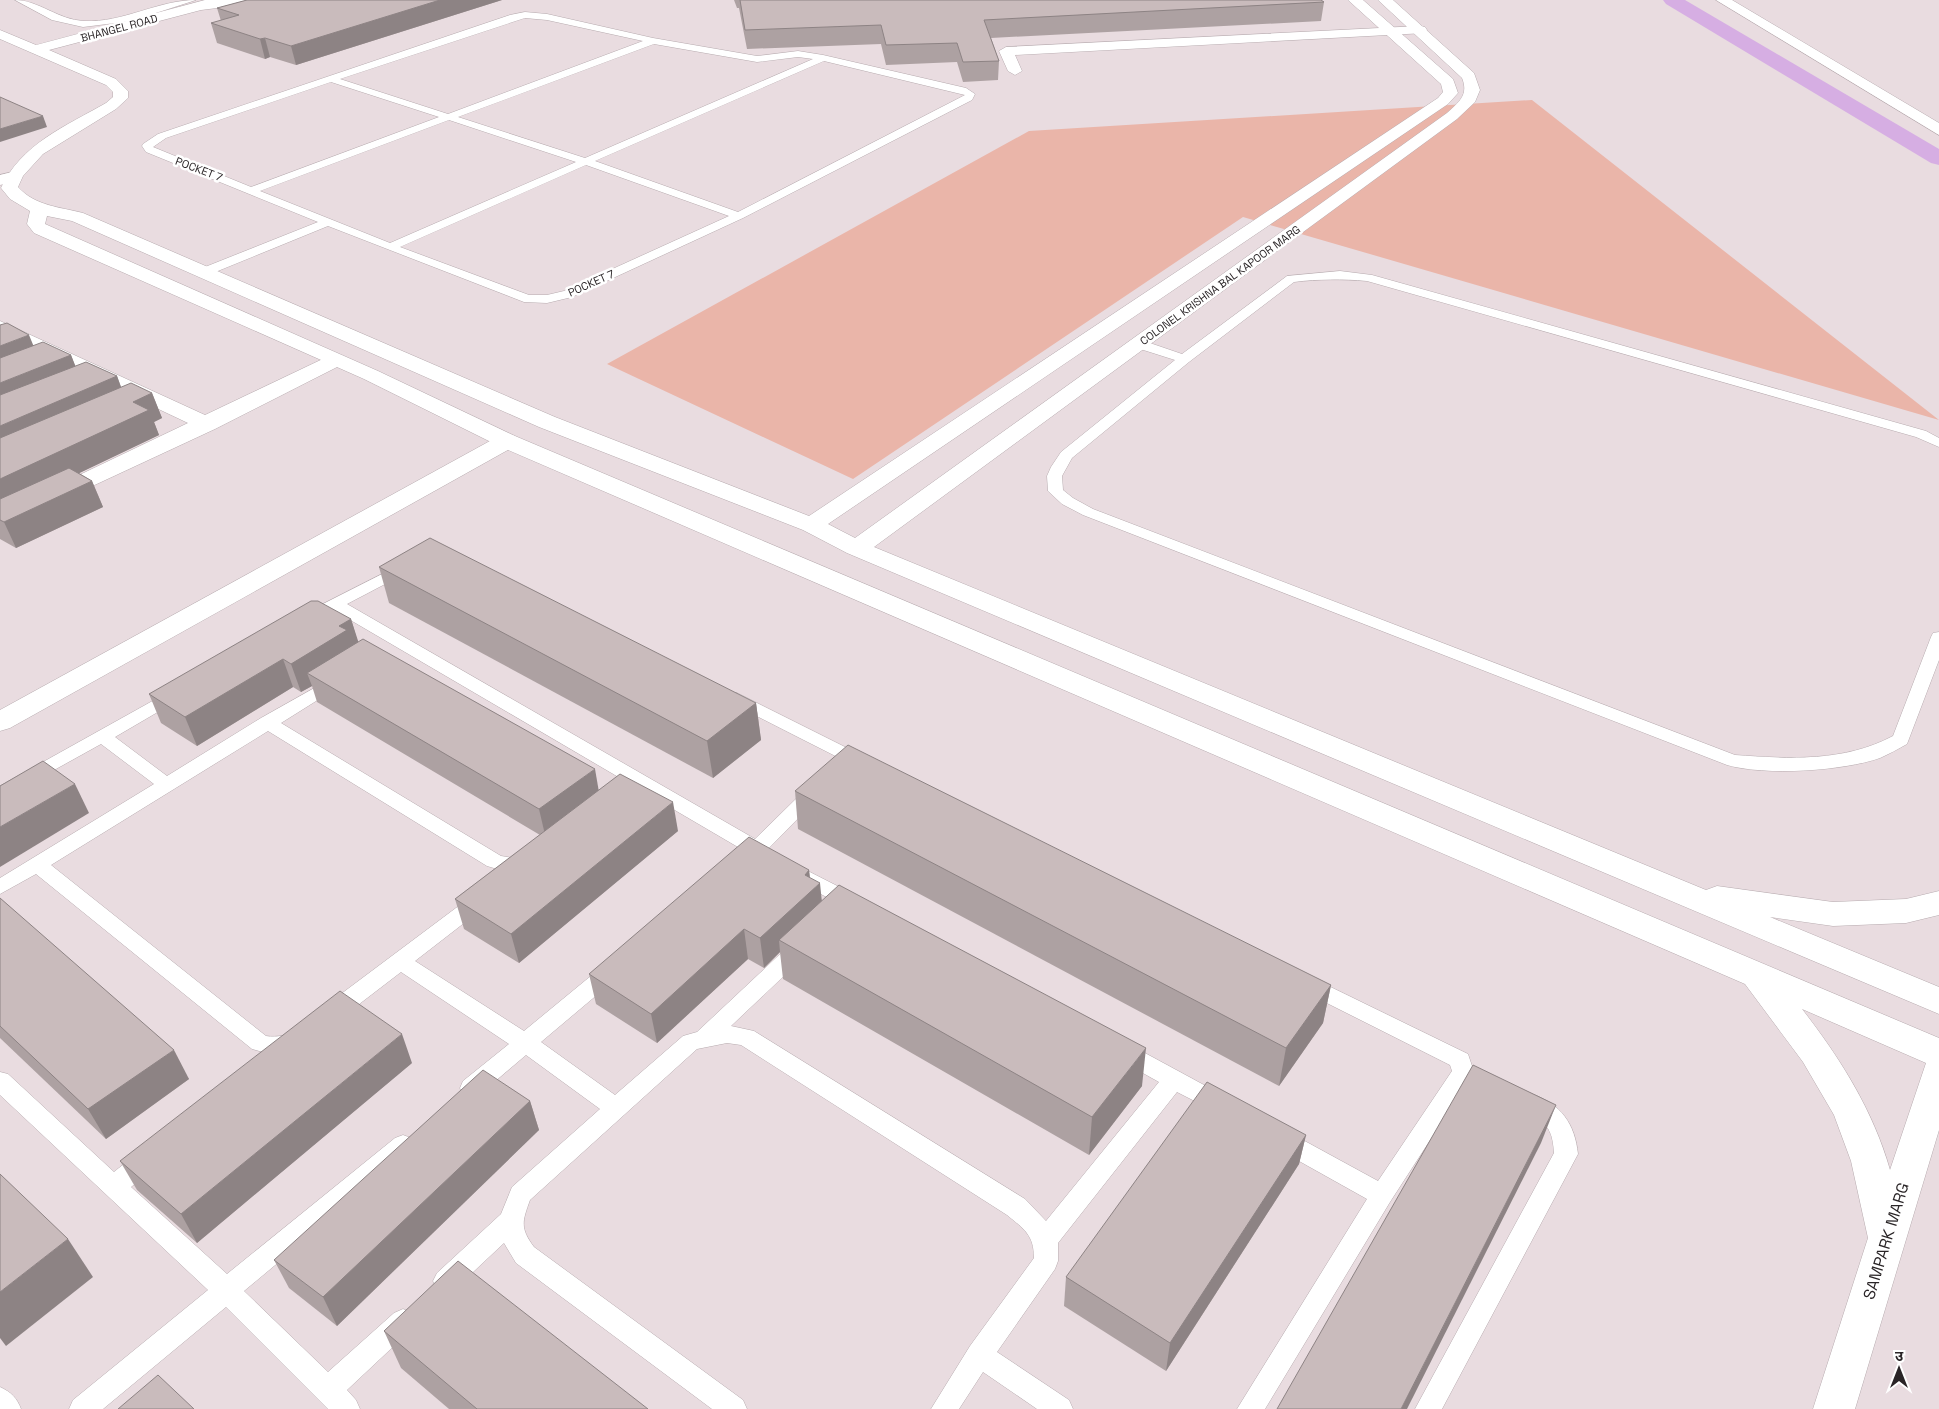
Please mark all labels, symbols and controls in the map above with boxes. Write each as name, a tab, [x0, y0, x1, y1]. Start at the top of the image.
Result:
street label: BHANGEL ROAD	[79, 11, 159, 45]
street label: POCKET 7	[174, 154, 224, 184]
street label: COLONEL KRISHNA BAL KAPOOR MARG	[1137, 222, 1303, 348]
street label: POCKET 7	[566, 267, 616, 299]
street label: SAMPARK MARG	[1858, 1180, 1914, 1302]
north arrow	[1874, 1344, 1924, 1394]
text: उ	[1895, 1347, 1904, 1365]

